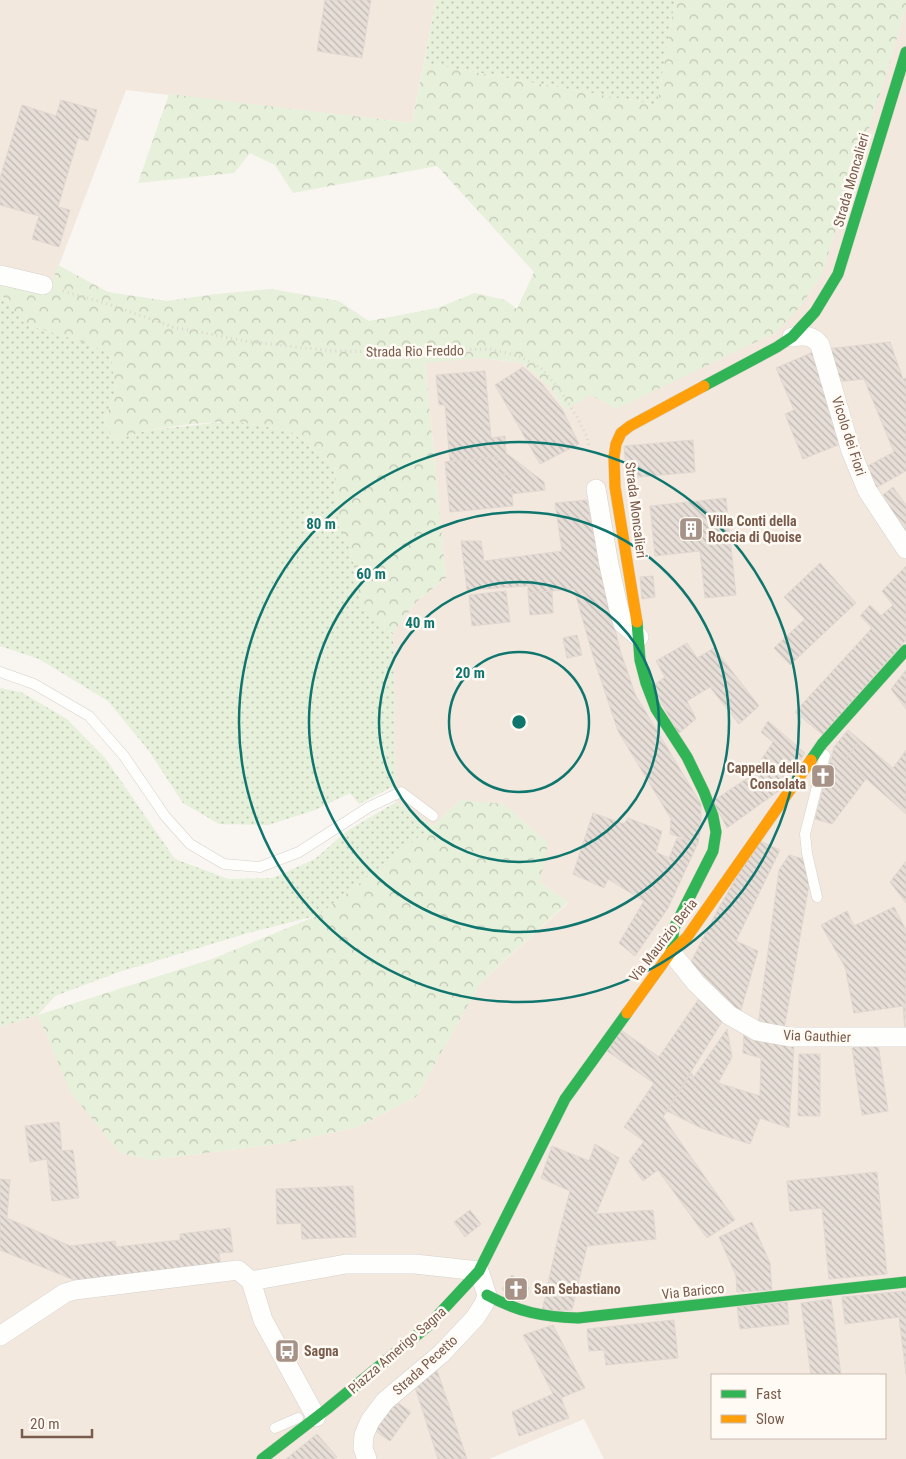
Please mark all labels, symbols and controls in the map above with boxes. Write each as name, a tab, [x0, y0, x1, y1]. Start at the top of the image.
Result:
street label: Strada Moncalieri	[830, 131, 872, 229]
street label: Strada Rio Freddo	[366, 342, 464, 360]
street label: Vicolo dei Fiori	[829, 394, 869, 478]
street label: Strada Moncalieri	[622, 461, 650, 559]
place label: Villa Conti della Roccia di Quoise	[708, 513, 802, 545]
text: 80 m	[306, 515, 336, 533]
building icon: Villa Conti della Roccia di Quoise	[678, 516, 704, 542]
text: 60 m	[356, 565, 386, 583]
text: 40 m	[405, 614, 435, 632]
text: 20 m	[455, 664, 485, 682]
centre of rings	[510, 713, 528, 731]
place label: Cappella della Consolata	[727, 760, 806, 792]
church icon: Cappella della Consolata	[810, 763, 836, 789]
street label: Via Maurizio Beria	[626, 895, 700, 985]
street label: Via Gauthier	[783, 1027, 851, 1045]
church icon: San Sebastiano	[503, 1276, 529, 1302]
street label: Via Baricco	[661, 1280, 725, 1302]
place label: San Sebastiano	[534, 1281, 621, 1297]
street label: Piazza Amerigo Sagna	[345, 1303, 449, 1397]
street label: Strada Pecetto	[389, 1332, 461, 1398]
bus stop icon: Sagna	[274, 1338, 300, 1364]
place label: Sagna	[304, 1343, 339, 1359]
legend	[711, 1374, 886, 1439]
text: Fast	[756, 1385, 781, 1403]
scale bar	[22, 1406, 92, 1438]
text: Slow	[756, 1410, 785, 1428]
text: 20 m	[30, 1415, 60, 1433]

